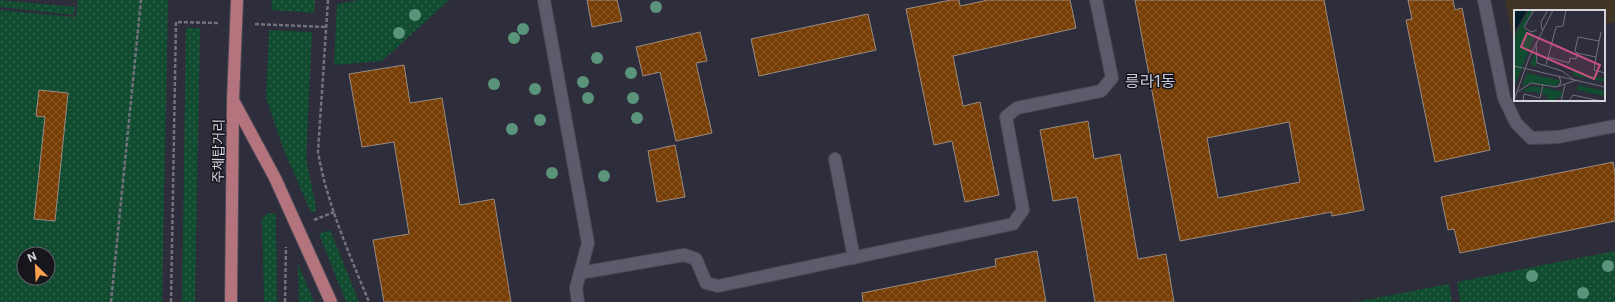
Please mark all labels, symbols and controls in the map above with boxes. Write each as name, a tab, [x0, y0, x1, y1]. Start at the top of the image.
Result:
inset map	[1514, 10, 1605, 101]
district label: 릉라1동	[1125, 71, 1176, 91]
street label: 주체탑거리	[209, 119, 227, 183]
north arrow	[16, 246, 56, 286]
text: N	[25, 249, 39, 265]

